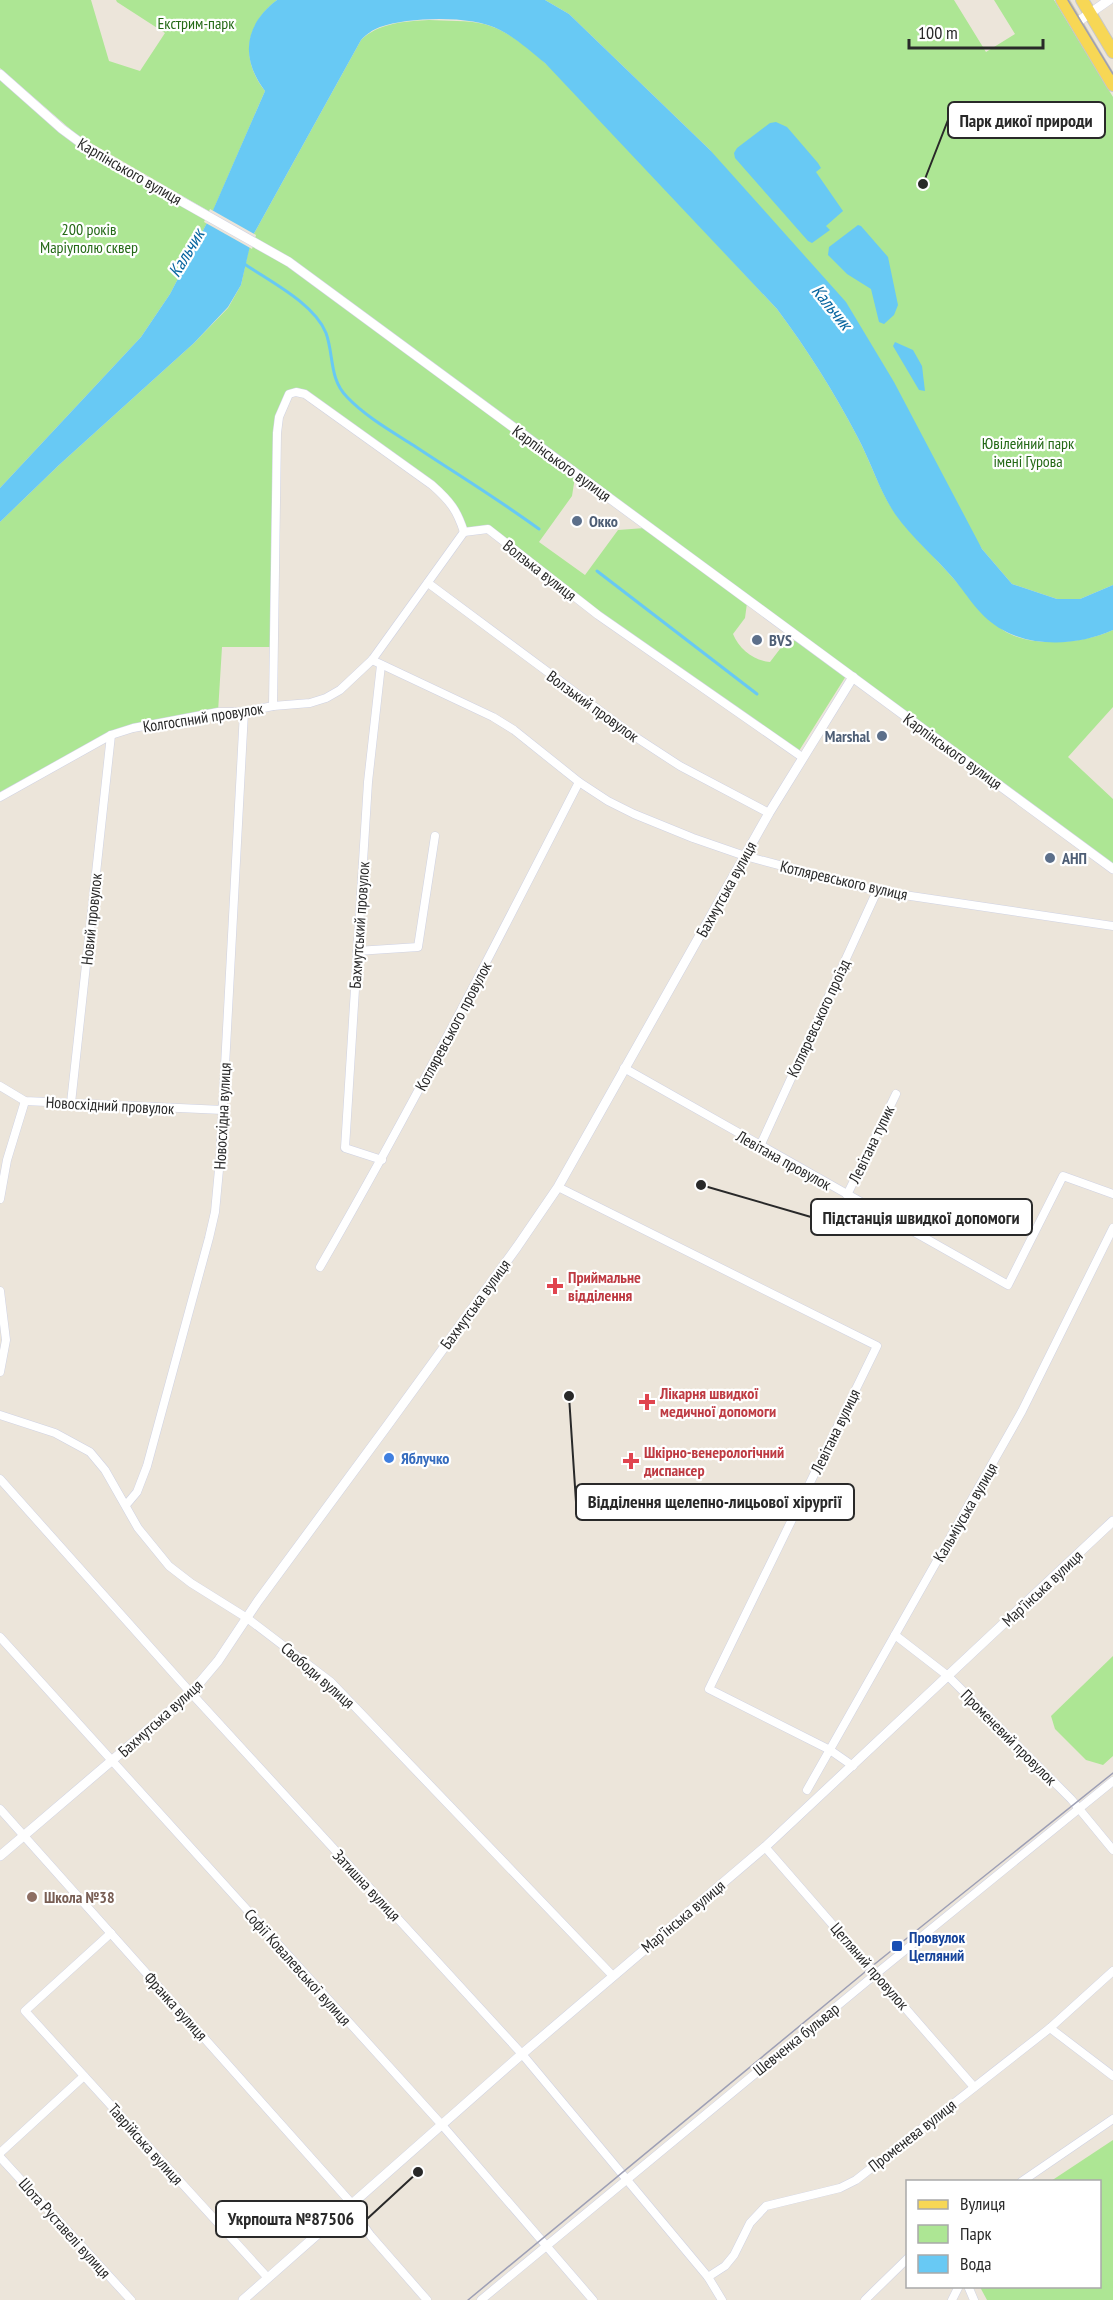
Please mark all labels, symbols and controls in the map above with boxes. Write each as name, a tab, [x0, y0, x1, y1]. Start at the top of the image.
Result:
scale bar	[909, 12, 1042, 50]
park label: Екстрим-парк	[157, 13, 235, 33]
text: 100 m	[918, 21, 958, 44]
callout: Парк дикої природи	[948, 102, 1105, 138]
text: Парк дикої природи	[959, 109, 1093, 132]
street label: Карпінського вулиця	[74, 133, 186, 209]
park label: 200 років Маріуполю сквер	[40, 219, 138, 257]
water label: Кальчик	[163, 223, 210, 281]
water label: Кальчик	[807, 280, 859, 336]
street label: Карпінського вулиця	[509, 420, 615, 506]
park label: Ювілейний парк імені Гурова	[982, 433, 1075, 471]
place label: Окко	[589, 511, 618, 531]
marker: Окко	[570, 514, 584, 528]
street label: Волзька вулиця	[499, 535, 581, 605]
place label: BVS	[769, 630, 792, 650]
marker: BVS	[750, 633, 764, 647]
street label: Волзький провулок	[543, 666, 644, 747]
street label: Колгоспний провулок	[141, 697, 265, 736]
street label: Карпінського вулиця	[900, 708, 1006, 794]
place label: Marshal	[825, 726, 870, 746]
marker: Marshal	[875, 729, 889, 743]
street label: Бахмутська вулиця	[691, 838, 761, 940]
place label: АНП	[1061, 848, 1087, 868]
marker: АНП	[1043, 851, 1057, 865]
street label: Котляревського вулиця	[778, 856, 910, 904]
street label: Бахмутський провулок	[345, 860, 373, 989]
street label: Новий провулок	[76, 871, 106, 966]
street label: Котляревського проїзд	[782, 956, 854, 1080]
street label: Котляревського провулок	[410, 957, 496, 1094]
street label: Новосхідна вулиця	[209, 1062, 235, 1170]
street label: Новосхідний провулок	[45, 1092, 175, 1118]
street label: Левітана тупик	[843, 1101, 899, 1187]
street label: Левітана провулок	[732, 1125, 836, 1195]
callout: Підстанція швидкої допомоги	[811, 1199, 1032, 1235]
text: Підстанція швидкої допомоги	[822, 1206, 1020, 1229]
street label: Бахмутська вулиця	[436, 1255, 514, 1353]
place label: Приймальне відділення	[568, 1267, 641, 1305]
marker: Приймальне відділення	[546, 1277, 564, 1295]
place label: Лікарня швидкої медичної допомоги	[659, 1383, 776, 1421]
street label: Левітана вулиця	[805, 1385, 864, 1478]
marker: Лікарня швидкої медичної допомоги	[638, 1393, 656, 1411]
place label: Шкірно-венерологічний диспансер	[643, 1442, 784, 1480]
place label: Яблучко	[401, 1448, 449, 1468]
marker: Яблучко	[382, 1451, 396, 1465]
marker: Шкірно-венерологічний диспансер	[622, 1452, 640, 1470]
street label: Кальміуська вулиця	[928, 1459, 1002, 1565]
callout: Відділення щелепно-лицьової хірургії	[576, 1484, 854, 1520]
text: Відділення щелепно-лицьової хірургії	[588, 1490, 842, 1513]
street label: Мар'їнська вулиця	[997, 1546, 1087, 1630]
street label: Свободи вулиця	[277, 1638, 359, 1712]
street label: Бахмутська вулиця	[114, 1675, 206, 1761]
street label: Променевий провулок	[957, 1685, 1062, 1790]
street label: Затишна вулиця	[329, 1845, 405, 1925]
street label: Мар'їнська вулиця	[637, 1875, 729, 1957]
place label: Школа №38	[44, 1887, 115, 1907]
marker: Школа №38	[25, 1890, 39, 1904]
street label: Софії Ковалевської вулиця	[240, 1904, 356, 2030]
street label: Цегляний провулок	[827, 1918, 914, 2014]
place label: Провулок Цегляний	[909, 1927, 965, 1965]
marker: Провулок Цегляний	[890, 1939, 904, 1953]
street label: Франка вулиця	[140, 1968, 212, 2044]
street label: Шевченка бульвар	[749, 1998, 843, 2080]
street label: Променева вулиця	[864, 2094, 960, 2176]
street label: Таврійська вулиця	[104, 2099, 188, 2189]
street label: Шота Руставелі вулиця	[15, 2174, 115, 2282]
legend	[906, 2180, 1101, 2288]
text: Вулиця	[960, 2192, 1005, 2215]
callout: Укрпошта №87506	[216, 2201, 367, 2237]
text: Укрпошта №87506	[227, 2207, 354, 2230]
text: Парк	[960, 2222, 991, 2245]
text: Вода	[960, 2252, 991, 2275]

